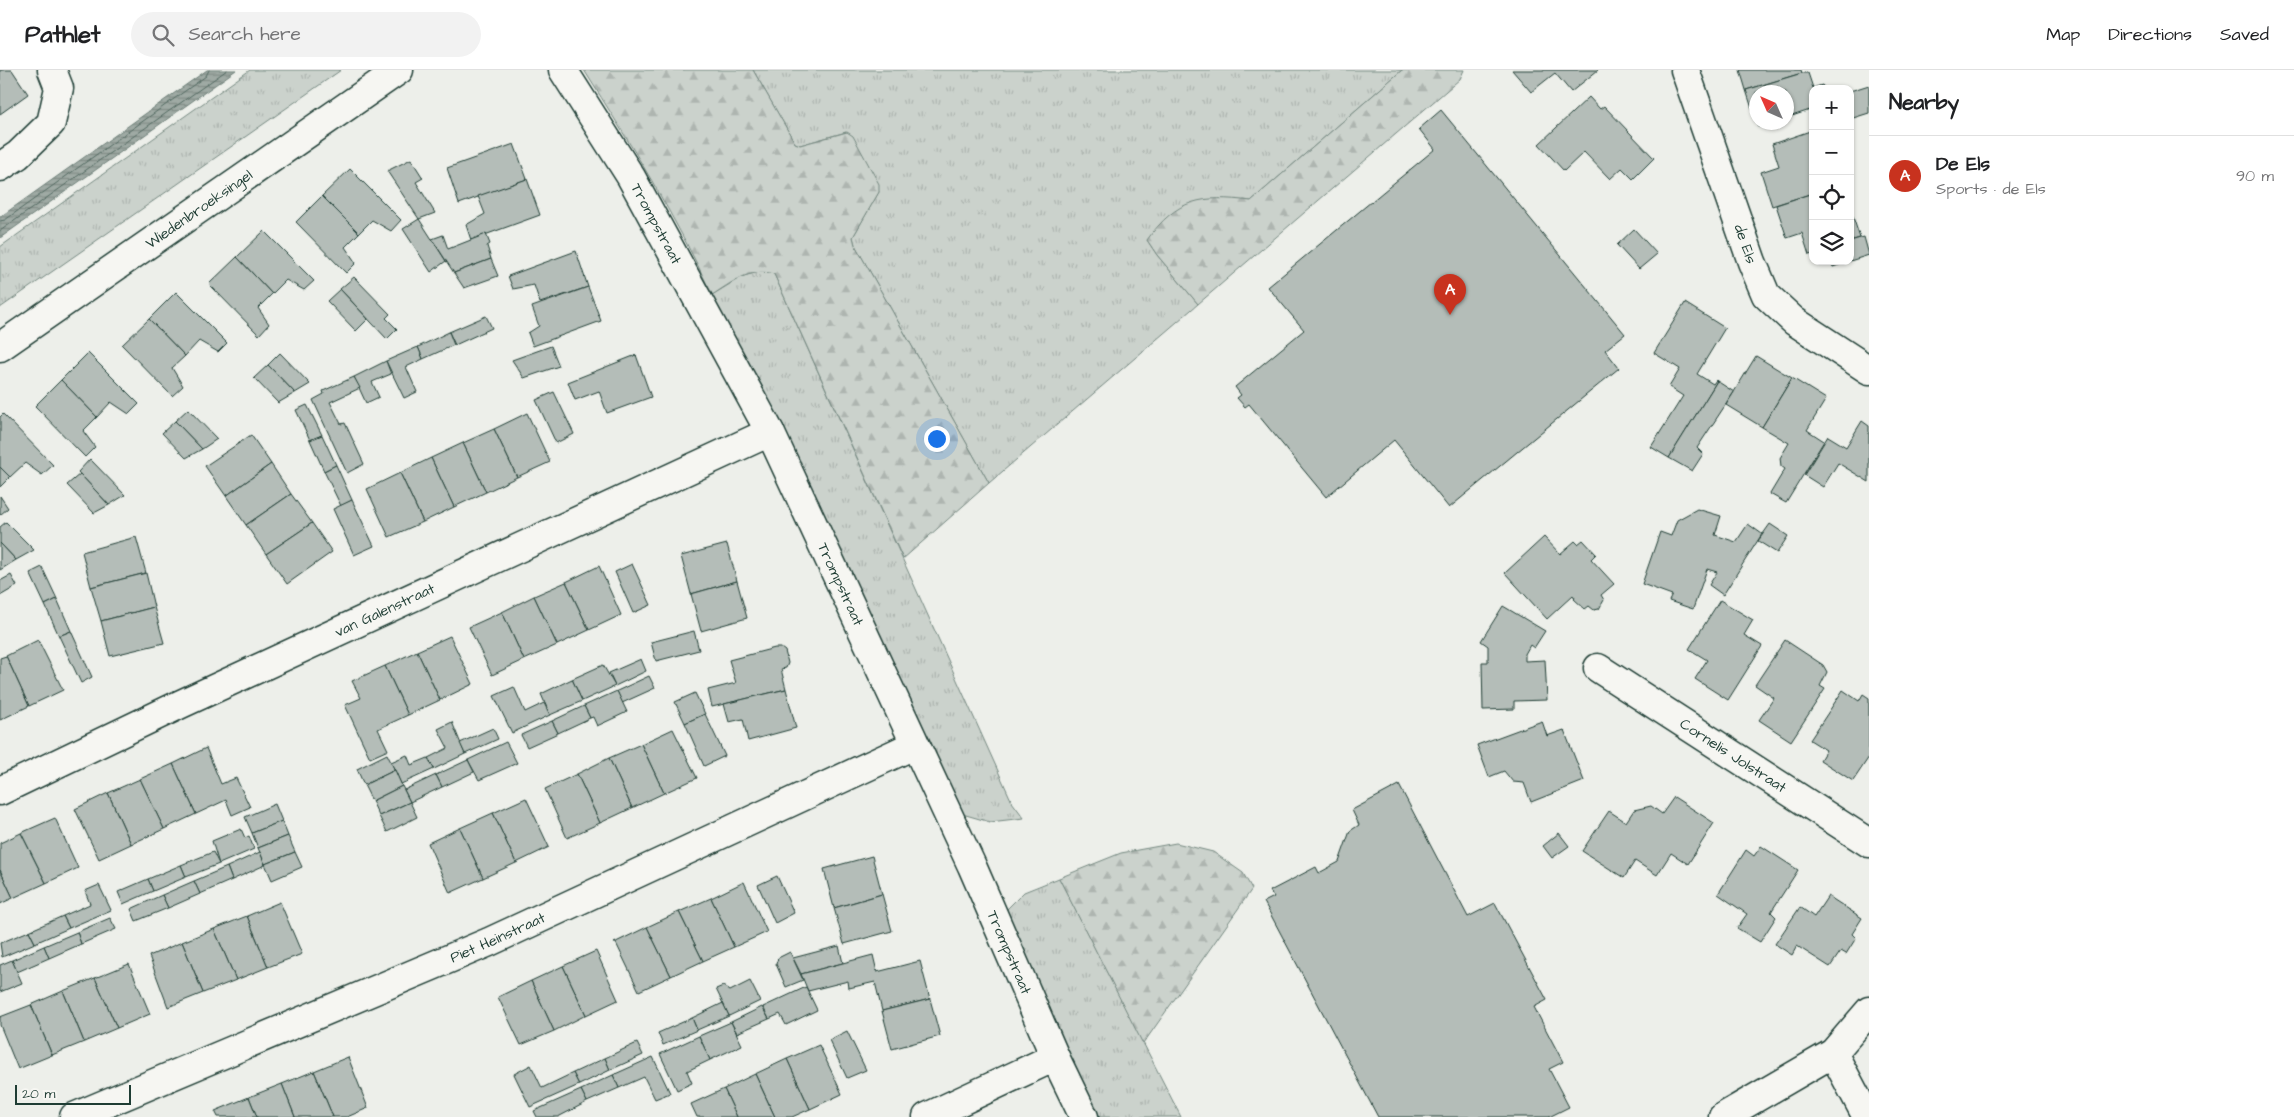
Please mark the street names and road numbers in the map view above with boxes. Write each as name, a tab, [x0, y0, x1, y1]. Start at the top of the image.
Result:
street label: Wiedenbroeksingel	[141, 165, 257, 254]
street label: Trompstraat	[625, 180, 687, 268]
street label: de Els	[1729, 221, 1762, 267]
street label: Trompstraat	[812, 539, 869, 629]
street label: van Galenstraat	[331, 578, 438, 643]
street label: Cornelis Jolstraat	[1676, 714, 1790, 798]
street label: Piet Heinstraat	[447, 907, 549, 968]
street label: Trompstraat	[982, 907, 1036, 998]

